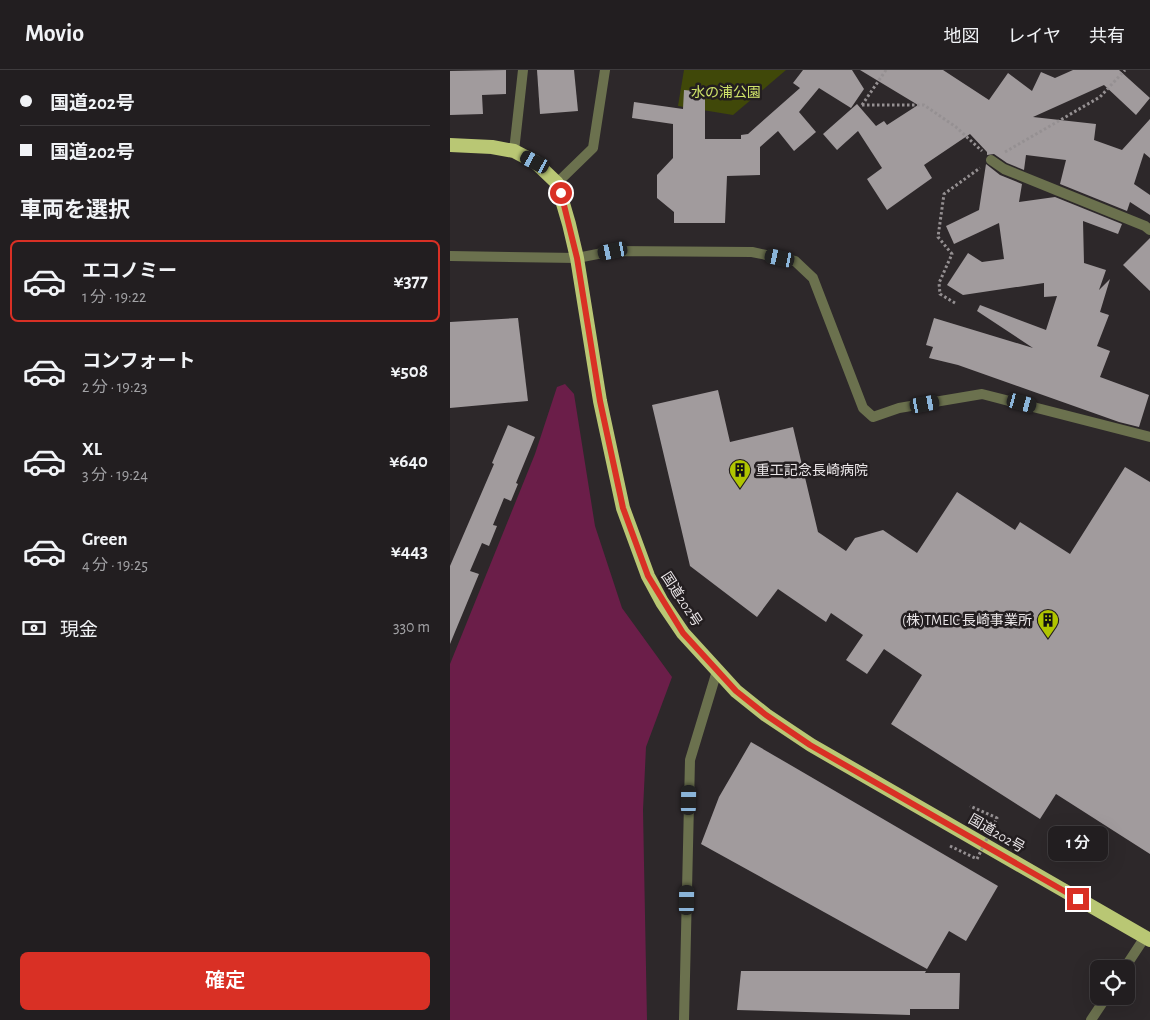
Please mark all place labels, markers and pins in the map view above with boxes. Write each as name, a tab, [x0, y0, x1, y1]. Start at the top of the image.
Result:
building icon: 重工記念長崎病院	[728, 458, 752, 489]
place label: 重工記念長崎病院	[756, 463, 868, 478]
building icon: (株)TMEIC 長崎事業所	[1036, 608, 1060, 639]
place label: (株)TMEIC 長崎事業所	[902, 613, 1032, 628]

